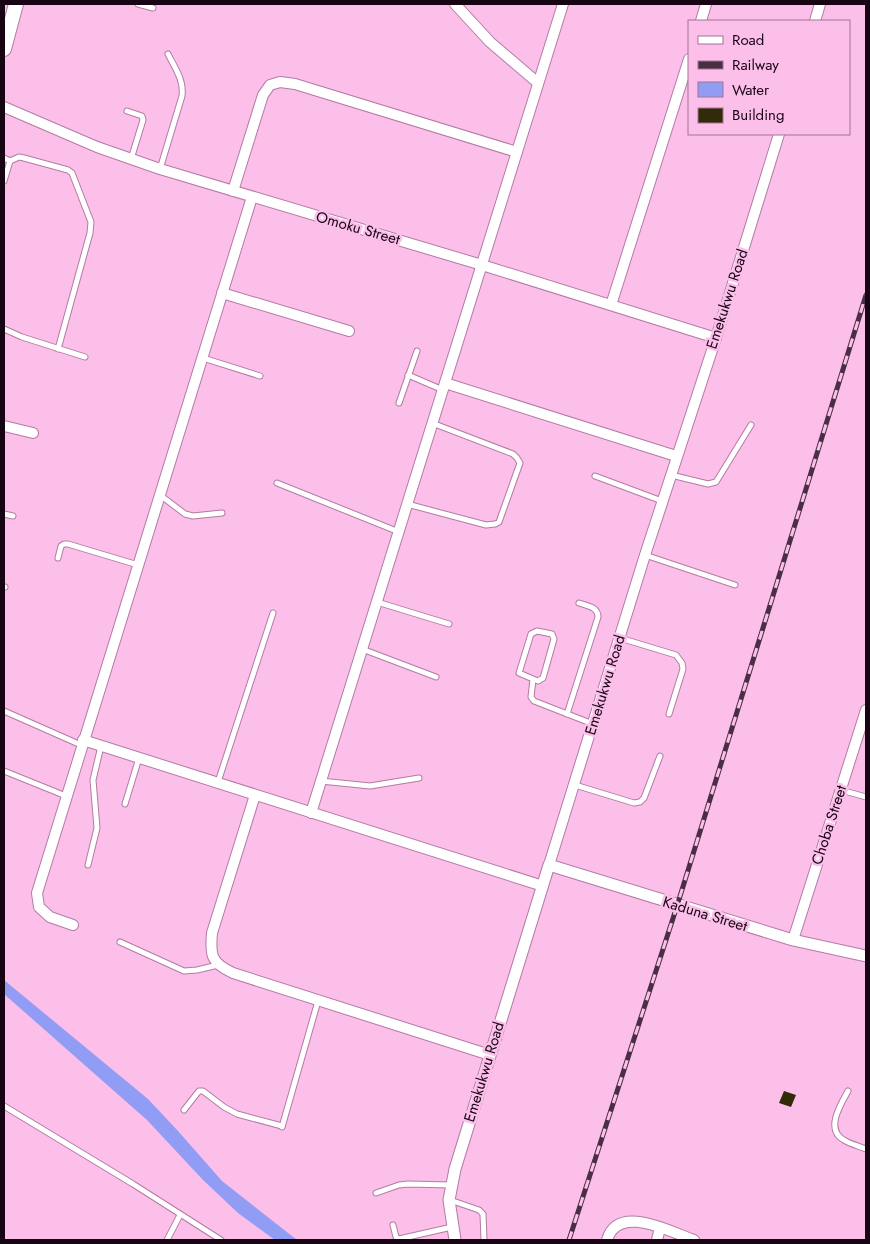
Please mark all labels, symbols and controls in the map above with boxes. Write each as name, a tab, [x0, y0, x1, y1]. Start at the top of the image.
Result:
legend	[688, 20, 850, 135]
text: Road	[732, 29, 764, 51]
text: Railway	[732, 54, 779, 76]
text: Water	[732, 79, 770, 101]
text: Building	[732, 104, 784, 126]
street label: Omoku Street	[313, 206, 403, 251]
street label: Emekukwu Road	[701, 246, 753, 352]
street label: Emekukwu Road	[579, 632, 631, 738]
street label: Choba Street	[806, 782, 852, 868]
street label: Kaduna Street	[660, 891, 750, 937]
street label: Emekukwu Road	[458, 1019, 510, 1125]

